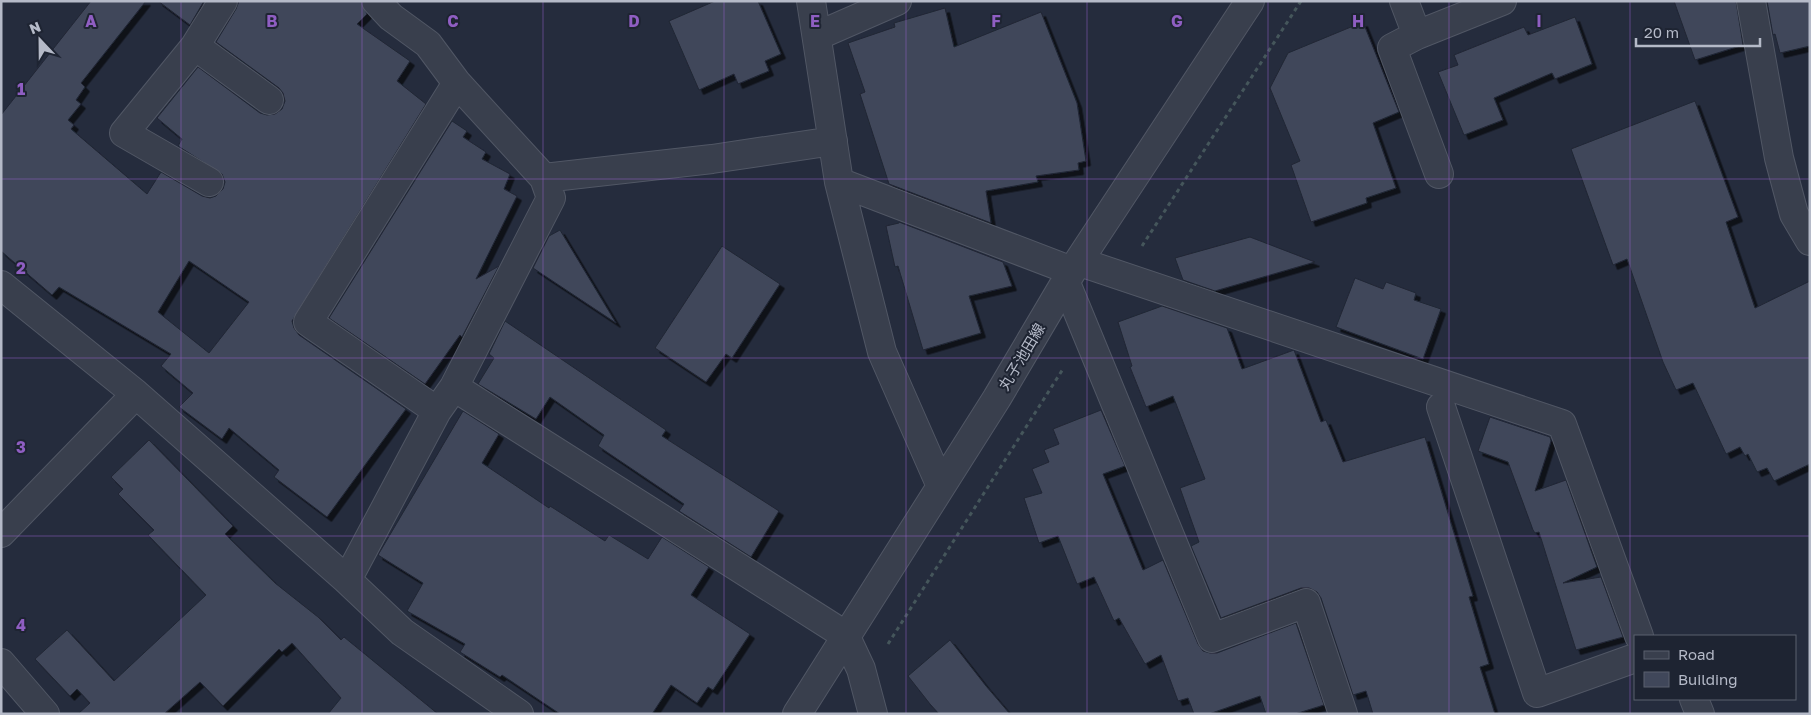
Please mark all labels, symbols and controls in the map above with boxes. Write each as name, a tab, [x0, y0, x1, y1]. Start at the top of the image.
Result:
text: A	[85, 11, 97, 31]
text: B	[266, 11, 278, 31]
text: C	[447, 11, 459, 31]
text: D	[628, 11, 640, 31]
text: E	[810, 11, 820, 31]
text: F	[991, 11, 1001, 31]
text: G	[1171, 11, 1183, 31]
text: H	[1352, 11, 1364, 31]
text: I	[1536, 11, 1542, 31]
north arrow	[15, 15, 65, 65]
scale bar	[1636, 15, 1760, 47]
text: N	[27, 18, 43, 37]
text: 20 m	[1644, 23, 1679, 41]
text: 1	[17, 79, 25, 99]
text: 2	[16, 258, 26, 278]
street label: 丸子池田線	[994, 320, 1048, 393]
text: 3	[16, 437, 26, 457]
text: 4	[16, 615, 26, 635]
legend	[1634, 635, 1796, 700]
text: Road	[1678, 645, 1715, 663]
text: Building	[1678, 670, 1738, 688]

